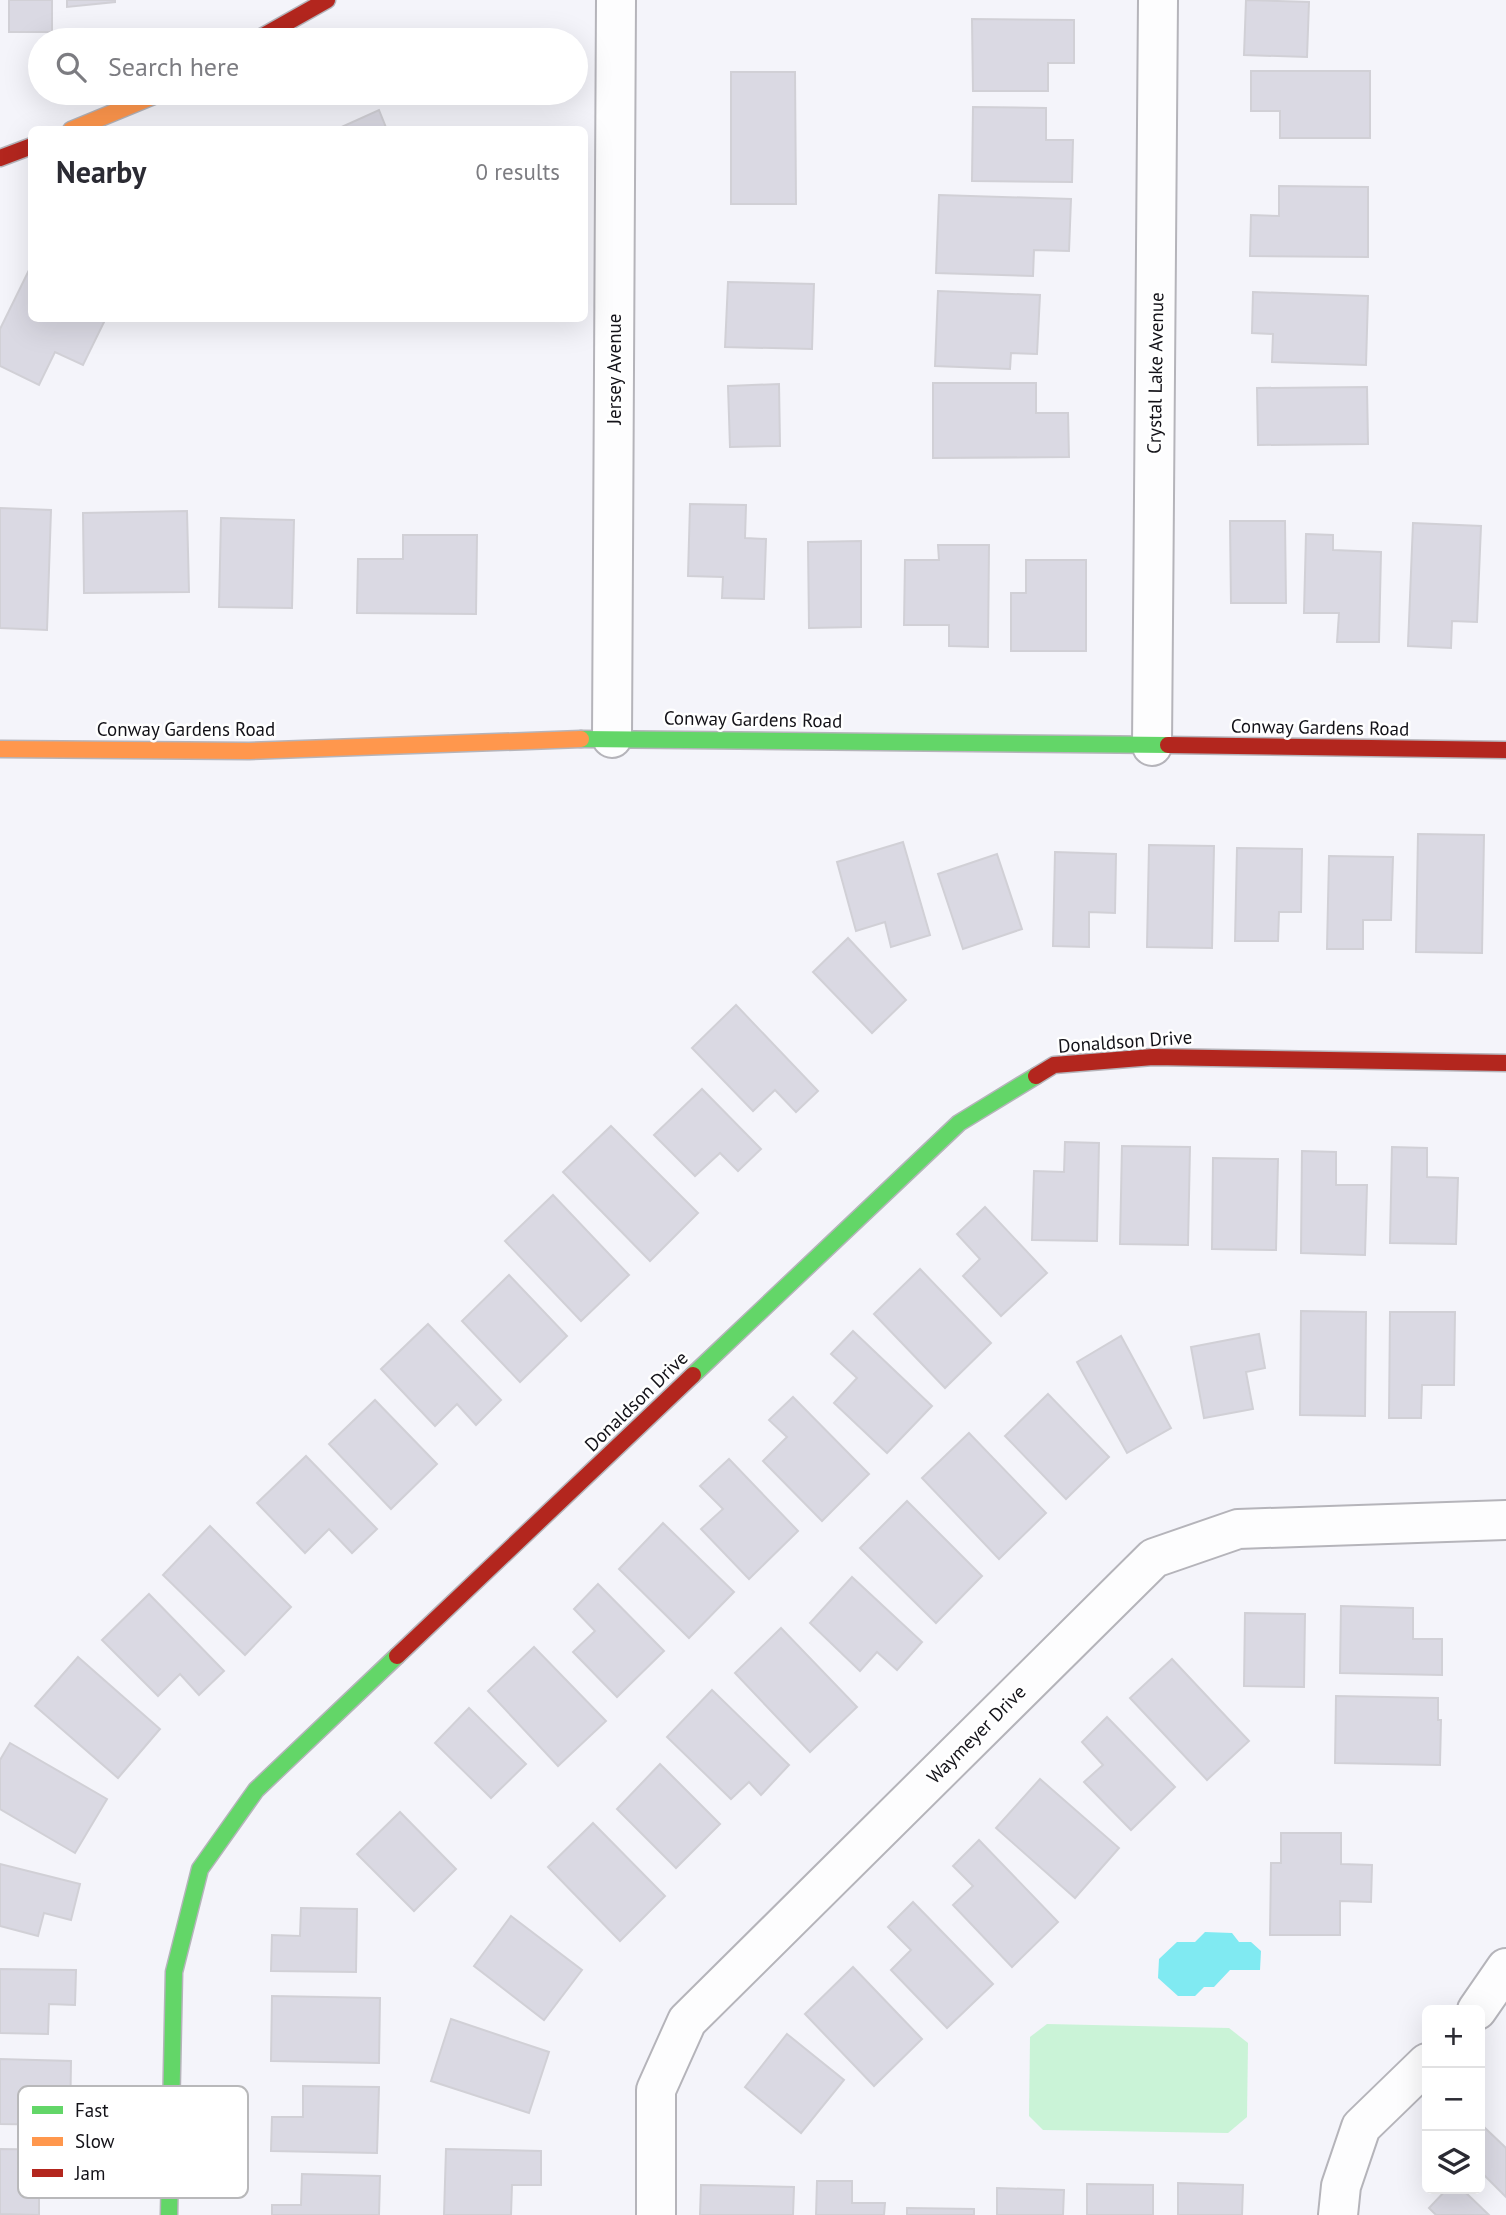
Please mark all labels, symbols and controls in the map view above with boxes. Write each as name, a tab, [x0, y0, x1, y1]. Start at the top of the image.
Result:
search box	[28, 28, 588, 105]
icon: search	[52, 48, 90, 86]
text: Search here	[108, 50, 239, 83]
text: Nearby	[56, 152, 146, 191]
text: 0 results	[476, 157, 560, 186]
street label: Crystal Lake Avenue	[1142, 292, 1168, 454]
street label: Jersey Avenue	[602, 314, 626, 425]
street label: Conway Gardens Road	[664, 705, 842, 733]
street label: Conway Gardens Road	[1231, 713, 1409, 741]
street label: Conway Gardens Road	[97, 717, 275, 741]
street label: Donaldson Drive	[1057, 1024, 1193, 1058]
street label: Donaldson Drive	[579, 1346, 693, 1456]
street label: Waymeyer Drive	[921, 1679, 1031, 1789]
map controls	[1422, 2005, 1485, 2194]
button: +	[1422, 2005, 1485, 2068]
button: −	[1422, 2068, 1485, 2131]
legend	[18, 2086, 248, 2198]
text: Fast	[75, 2098, 109, 2122]
text: Slow	[75, 2129, 115, 2153]
button: layers	[1422, 2131, 1485, 2194]
text: Jam	[74, 2161, 105, 2185]

